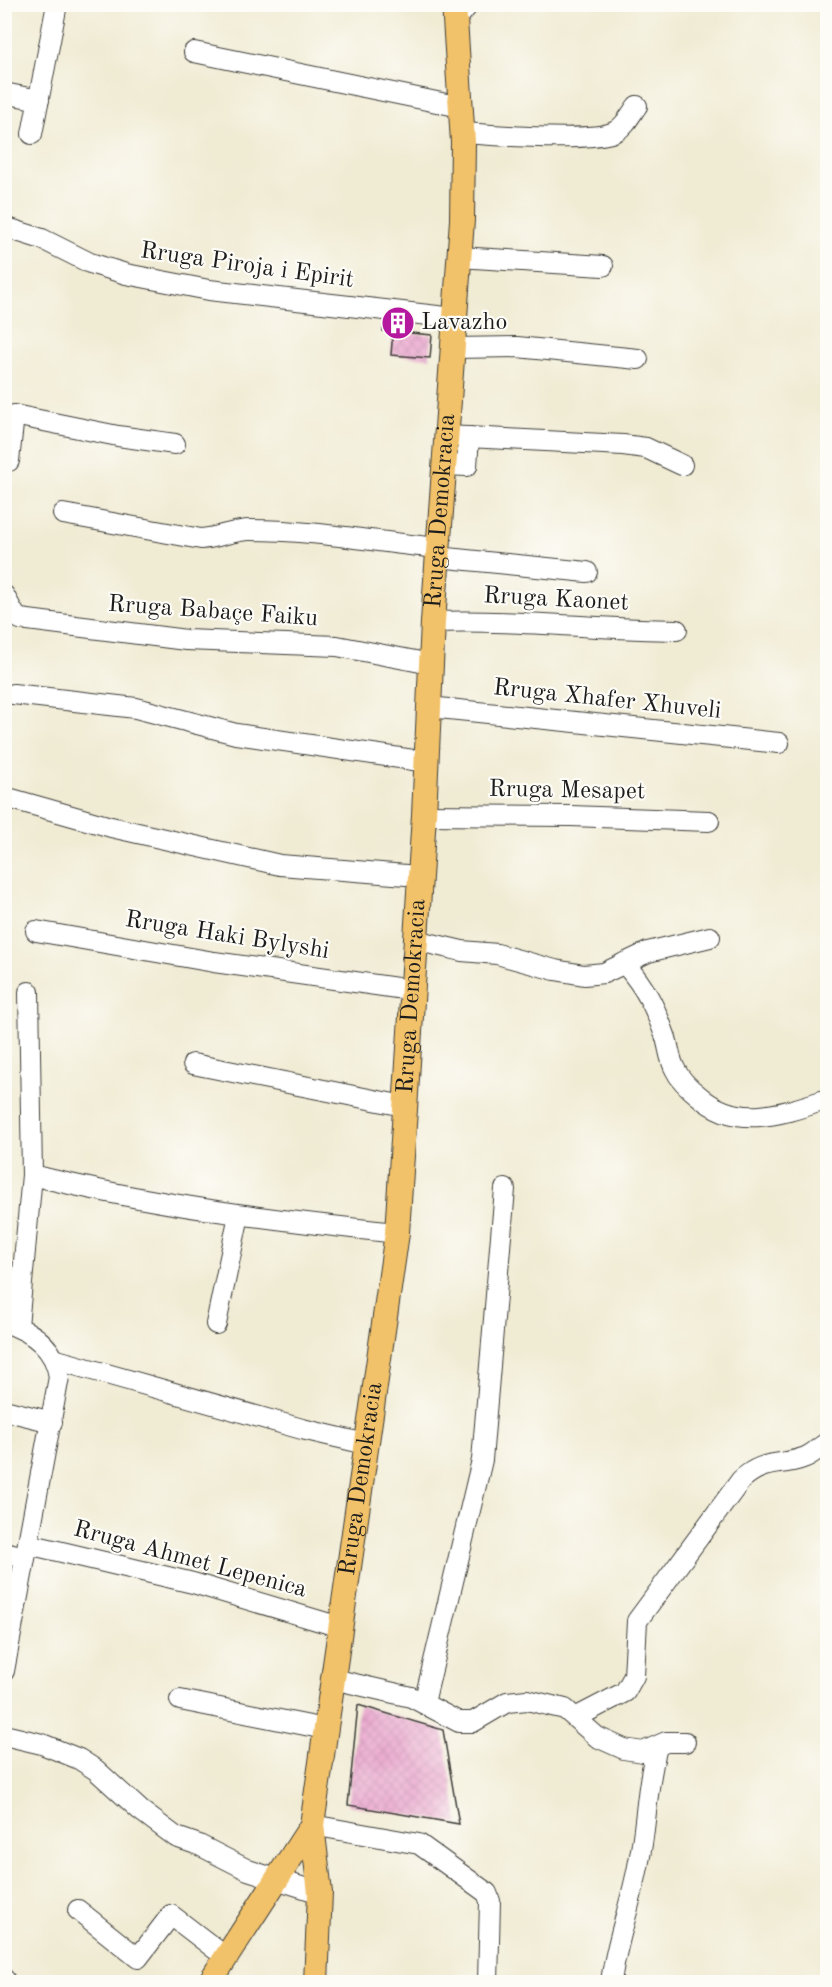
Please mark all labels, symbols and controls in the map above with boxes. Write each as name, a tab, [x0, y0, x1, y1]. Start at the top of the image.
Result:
street label: Rruga Piroja i Epirit	[139, 239, 355, 293]
building icon: Lavazho	[380, 305, 416, 341]
place label: Lavazho	[421, 311, 508, 335]
street label: Rruga Demokracia	[422, 413, 460, 609]
street label: Rruga Kaonet	[483, 584, 629, 616]
street label: Rruga Babaçe Faiku	[107, 593, 319, 631]
street label: Rruga Xhafer Xhuveli	[492, 676, 722, 724]
street label: Rruga Mesapet	[488, 778, 646, 804]
street label: Rruga Demokracia	[394, 898, 431, 1094]
street label: Rruga Haki Bylyshi	[123, 908, 331, 964]
street label: Rruga Demokracia	[336, 1381, 387, 1577]
street label: Rruga Ahmet Lepenica	[71, 1517, 309, 1603]

